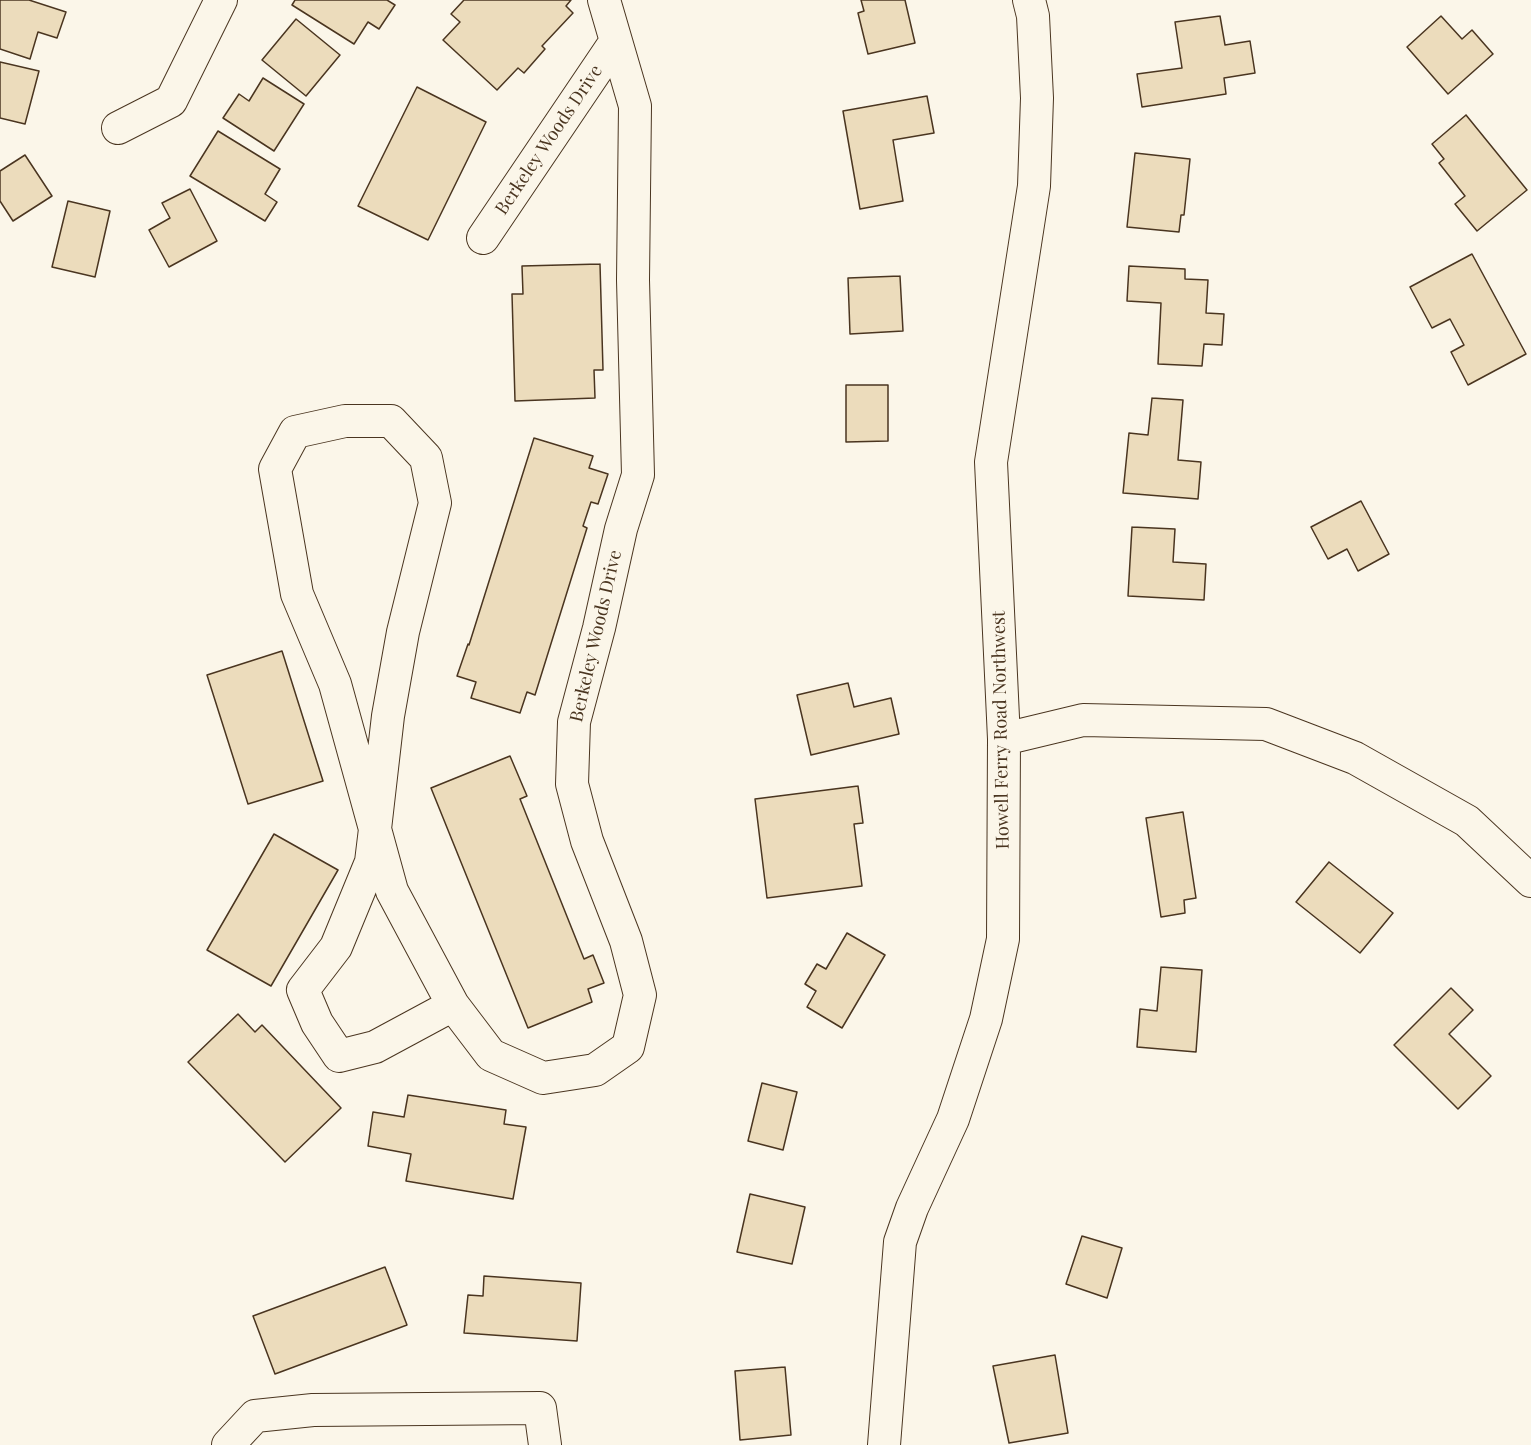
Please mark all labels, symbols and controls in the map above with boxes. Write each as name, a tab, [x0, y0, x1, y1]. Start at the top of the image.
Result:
street label: Berkeley Woods Drive	[491, 61, 607, 219]
street label: Berkeley Woods Drive	[566, 548, 626, 724]
street label: Howell Ferry Road Northwest	[988, 610, 1014, 850]

